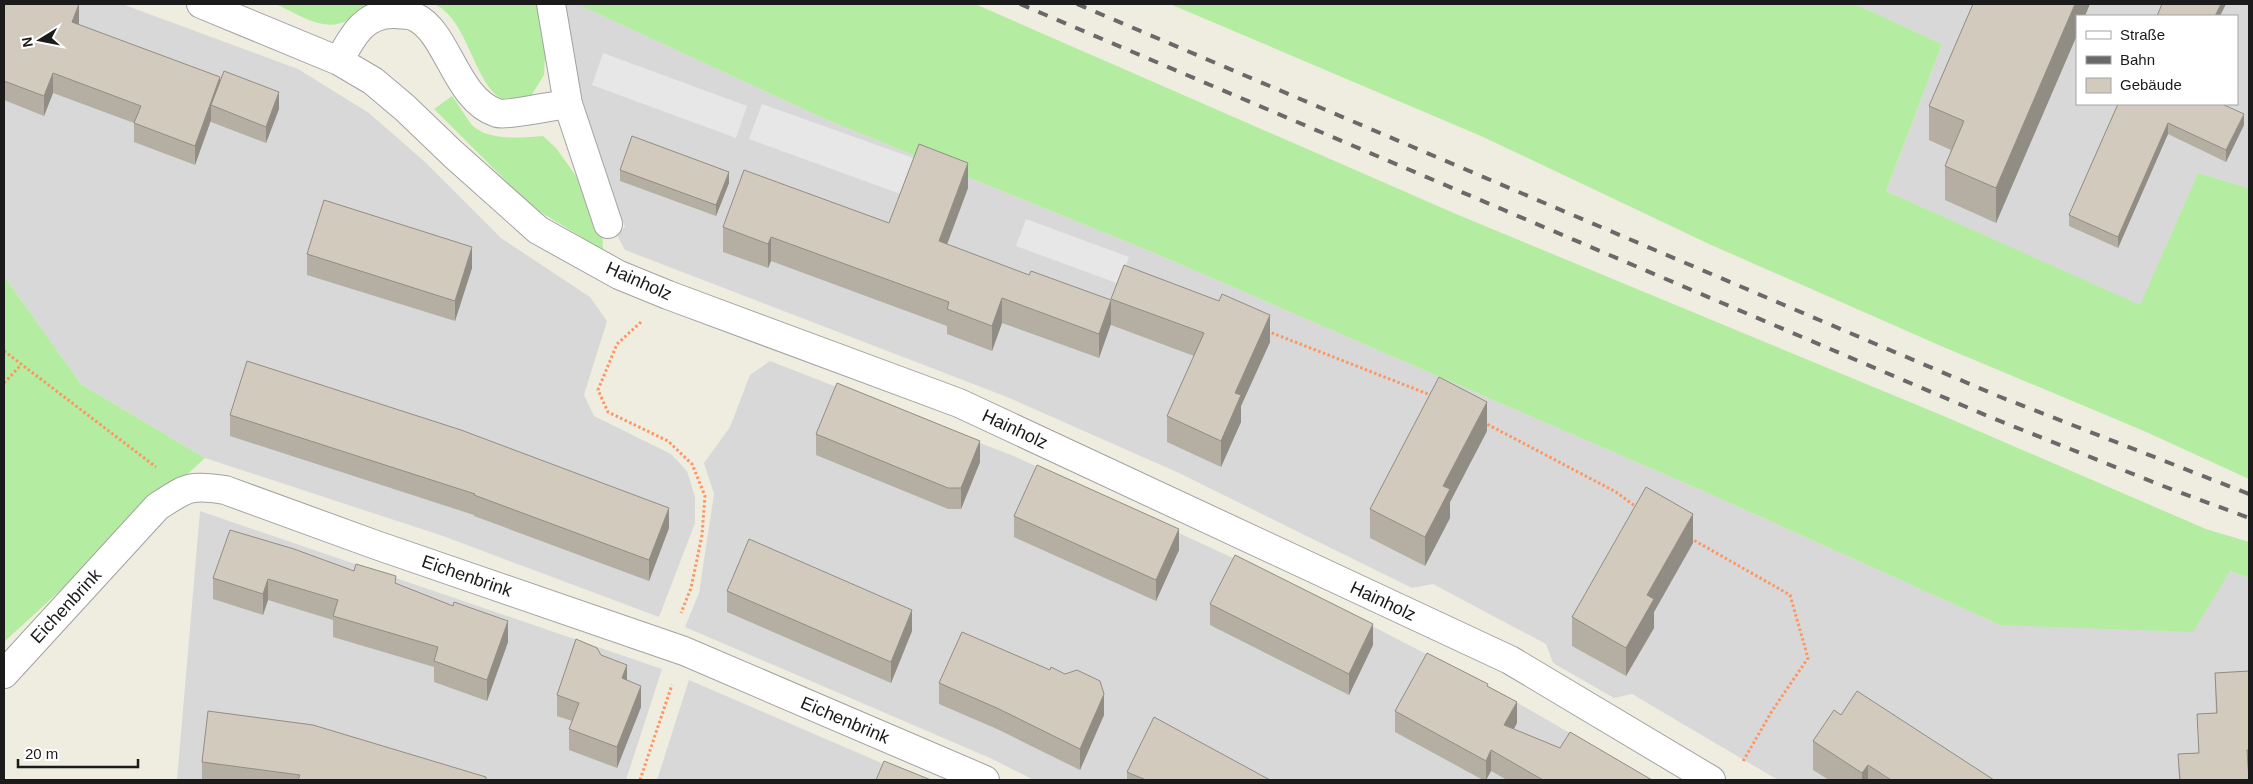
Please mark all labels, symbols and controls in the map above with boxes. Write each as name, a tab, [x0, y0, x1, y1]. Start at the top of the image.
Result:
north arrow	[15, 15, 65, 65]
legend	[2076, 15, 2238, 105]
text: Straße	[2120, 26, 2165, 43]
text: N	[18, 36, 36, 49]
text: Bahn	[2120, 51, 2155, 68]
text: Gebäude	[2120, 76, 2182, 93]
street label: Hainholz	[603, 258, 675, 304]
street label: Hainholz	[979, 405, 1051, 453]
street label: Eichenbrink	[419, 551, 516, 601]
street label: Eichenbrink	[27, 564, 106, 647]
street label: Hainholz	[1347, 577, 1419, 625]
street label: Eichenbrink	[798, 692, 893, 748]
scale bar	[18, 736, 138, 768]
text: 20 m	[25, 745, 58, 762]

